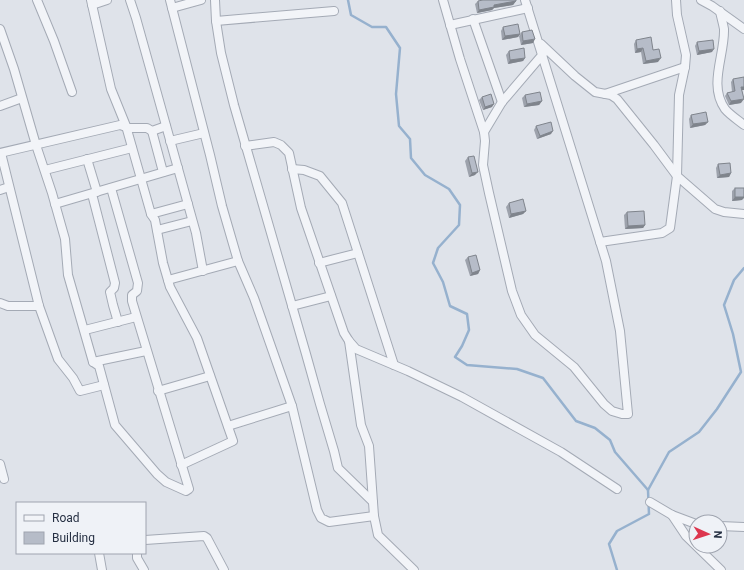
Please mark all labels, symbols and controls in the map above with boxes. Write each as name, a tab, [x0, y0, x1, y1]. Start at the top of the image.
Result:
legend	[16, 502, 146, 554]
text: Road	[52, 511, 80, 525]
north arrow	[688, 514, 728, 554]
text: N	[711, 530, 724, 539]
text: Building	[52, 531, 95, 545]

